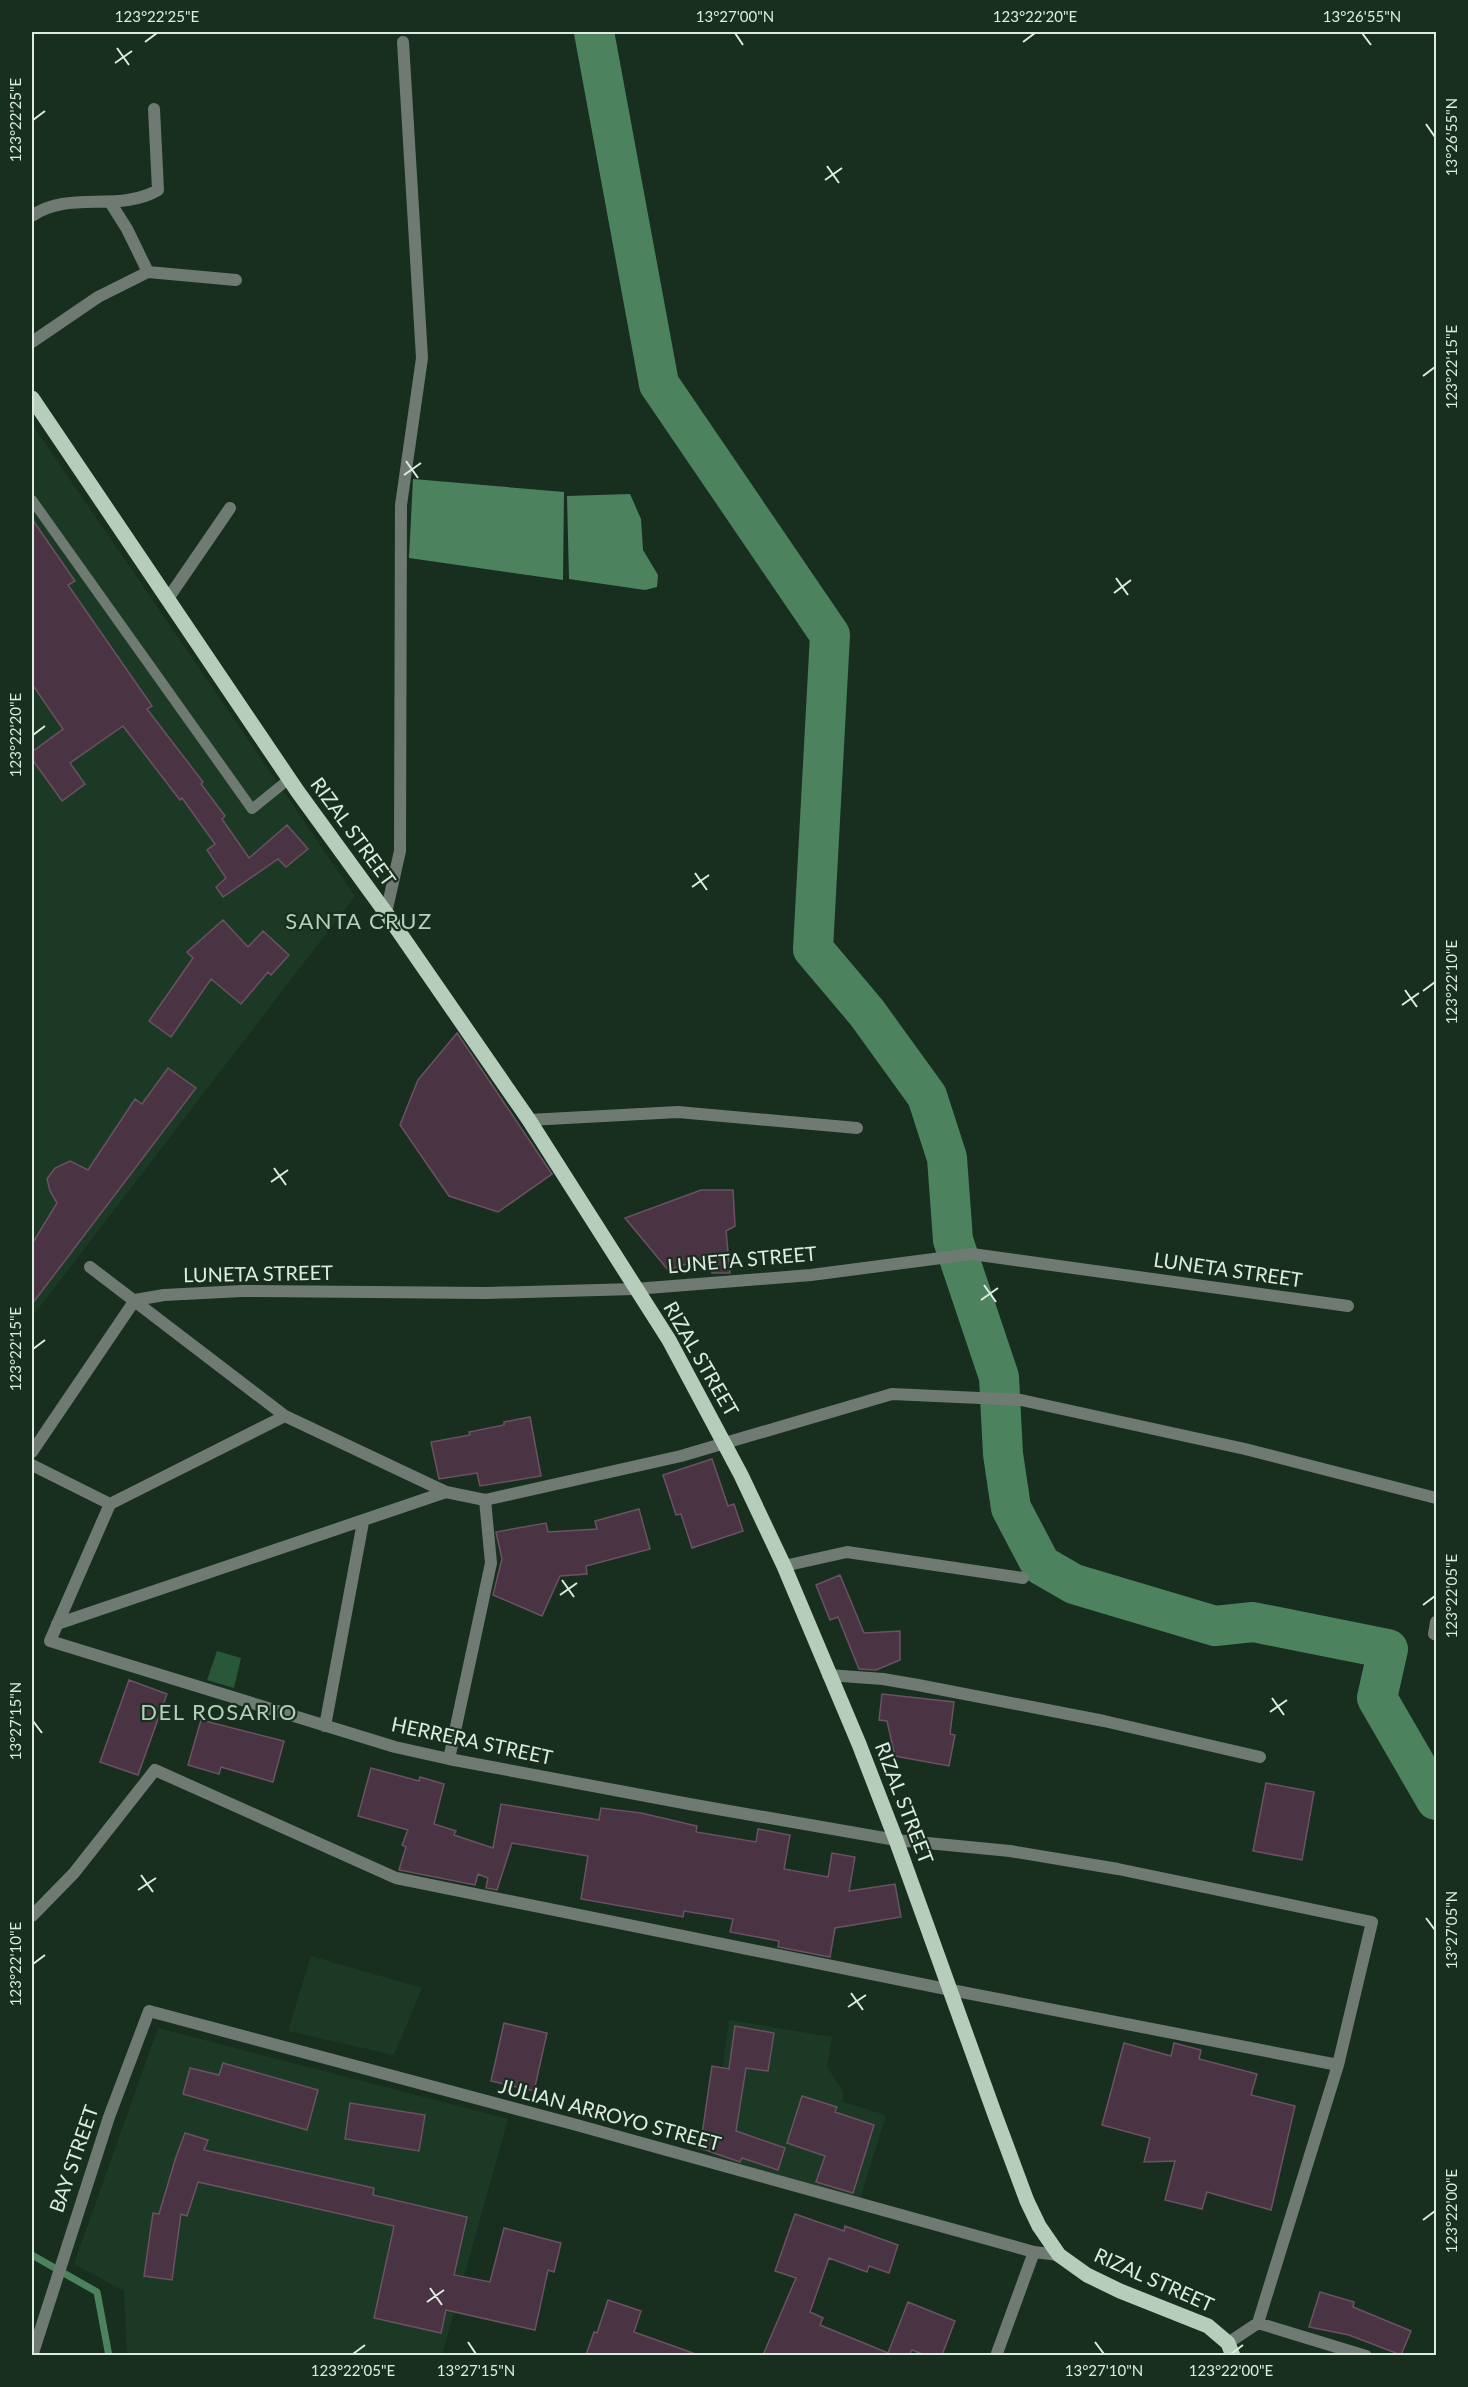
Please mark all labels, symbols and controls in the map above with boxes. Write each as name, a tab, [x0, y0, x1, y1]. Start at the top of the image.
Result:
text: 123°22'25"E	[115, 7, 199, 25]
text: 13°27'00"N	[696, 7, 774, 25]
text: 123°22'20"E	[993, 7, 1077, 25]
text: 13°26'55"N	[1323, 7, 1401, 25]
text: 123°22'25"E	[6, 78, 24, 162]
text: 13°26'55"N	[1442, 98, 1460, 176]
text: 123°22'15"E	[1442, 325, 1460, 409]
text: 123°22'20"E	[6, 693, 24, 777]
street label: RIZAL STREET	[306, 772, 401, 891]
district label: SANTA CRUZ	[285, 907, 433, 934]
text: 123°22'10"E	[1442, 940, 1460, 1024]
street label: LUNETA STREET	[666, 1241, 818, 1277]
street label: LUNETA STREET	[1152, 1247, 1304, 1291]
street label: LUNETA STREET	[183, 1260, 333, 1286]
street label: RIZAL STREET	[659, 1297, 745, 1420]
text: 123°22'15"E	[6, 1307, 24, 1391]
text: 123°22'05"E	[1442, 1554, 1460, 1638]
text: 13°27'15"N	[6, 1682, 24, 1760]
district label: DEL ROSARIO	[140, 1698, 298, 1725]
street label: HERRERA STREET	[389, 1711, 555, 1769]
street label: RIZAL STREET	[871, 1738, 939, 1867]
text: 13°27'05"N	[1442, 1891, 1460, 1969]
text: 123°22'10"E	[6, 1922, 24, 2006]
street label: JULIAN ARROYO STREET	[497, 2073, 724, 2155]
street label: BAY STREET	[44, 2102, 103, 2215]
text: 123°22'00"E	[1442, 2169, 1460, 2253]
street label: RIZAL STREET	[1091, 2242, 1218, 2316]
text: 123°22'05"E	[311, 2361, 395, 2379]
text: 13°27'15"N	[437, 2361, 515, 2379]
text: 13°27'10"N	[1065, 2361, 1143, 2379]
text: 123°22'00"E	[1189, 2361, 1273, 2379]

